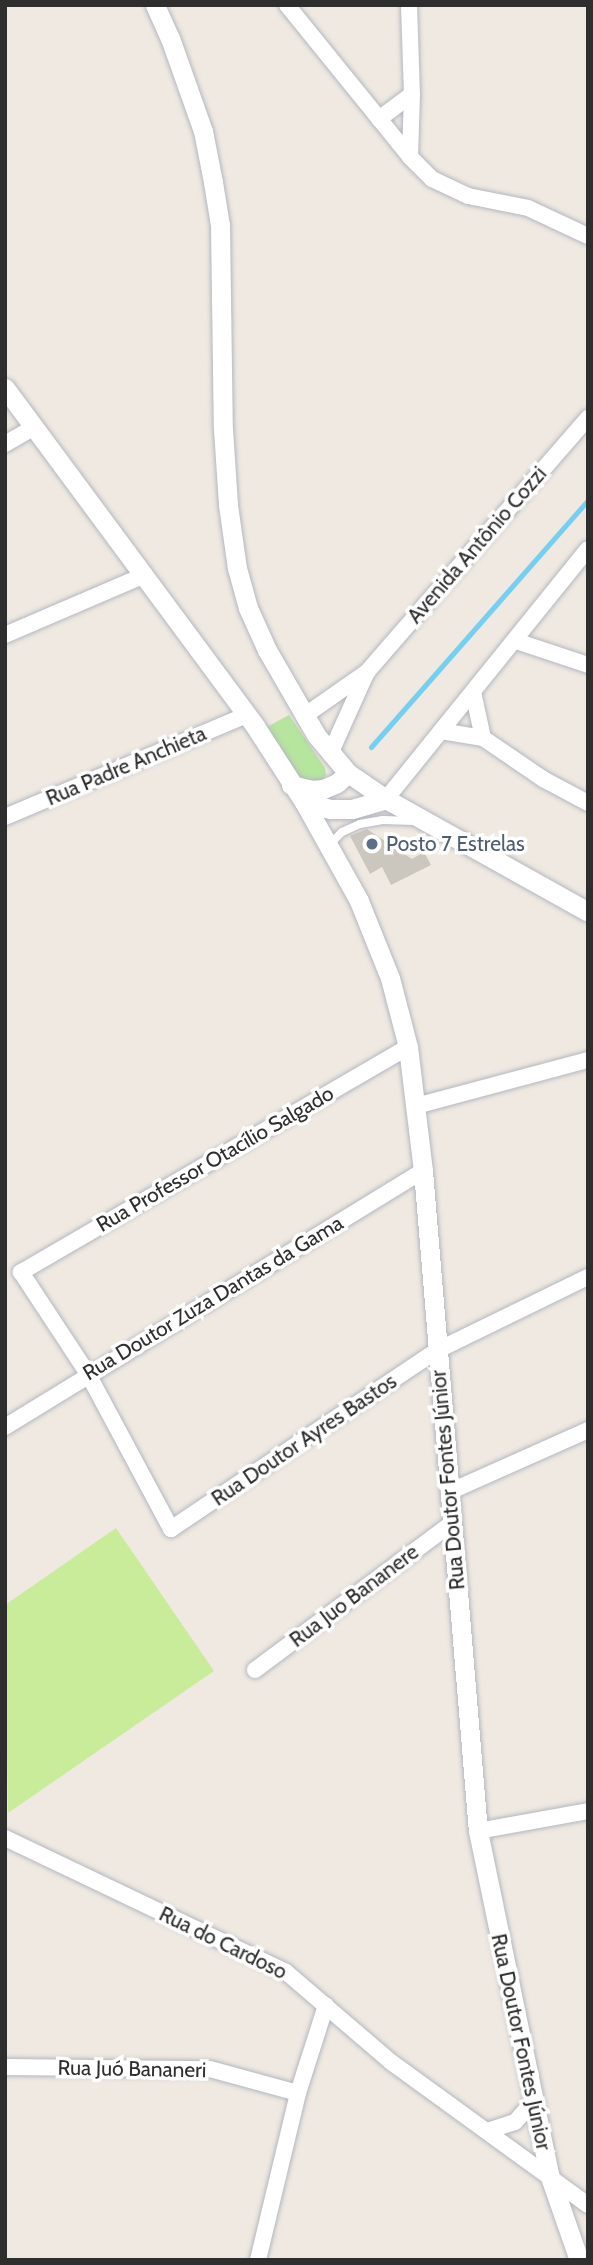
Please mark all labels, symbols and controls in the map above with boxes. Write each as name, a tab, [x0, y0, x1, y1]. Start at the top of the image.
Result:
street label: Avenida Antônio Cozzi	[402, 461, 552, 629]
street label: Rua Padre Anchieta	[42, 721, 210, 811]
place label: Posto 7 Estrelas	[386, 831, 525, 857]
marker: Posto 7 Estrelas	[364, 836, 380, 852]
street label: Rua Professor Otacílio Salgado	[92, 1081, 338, 1237]
street label: Rua Doutor Zuza Dantas da Gama	[78, 1210, 348, 1386]
street label: Rua Doutor Ayres Bastos	[207, 1369, 401, 1511]
street label: Rua Doutor Fontes Júnior	[426, 1369, 470, 1591]
street label: Rua Juo Bananere	[285, 1539, 423, 1653]
street label: Rua do Cardoso	[155, 1901, 291, 1985]
street label: Rua Doutor Fontes Júnior	[486, 1931, 556, 2153]
street label: Rua Juó Bananeri	[57, 2055, 207, 2083]

